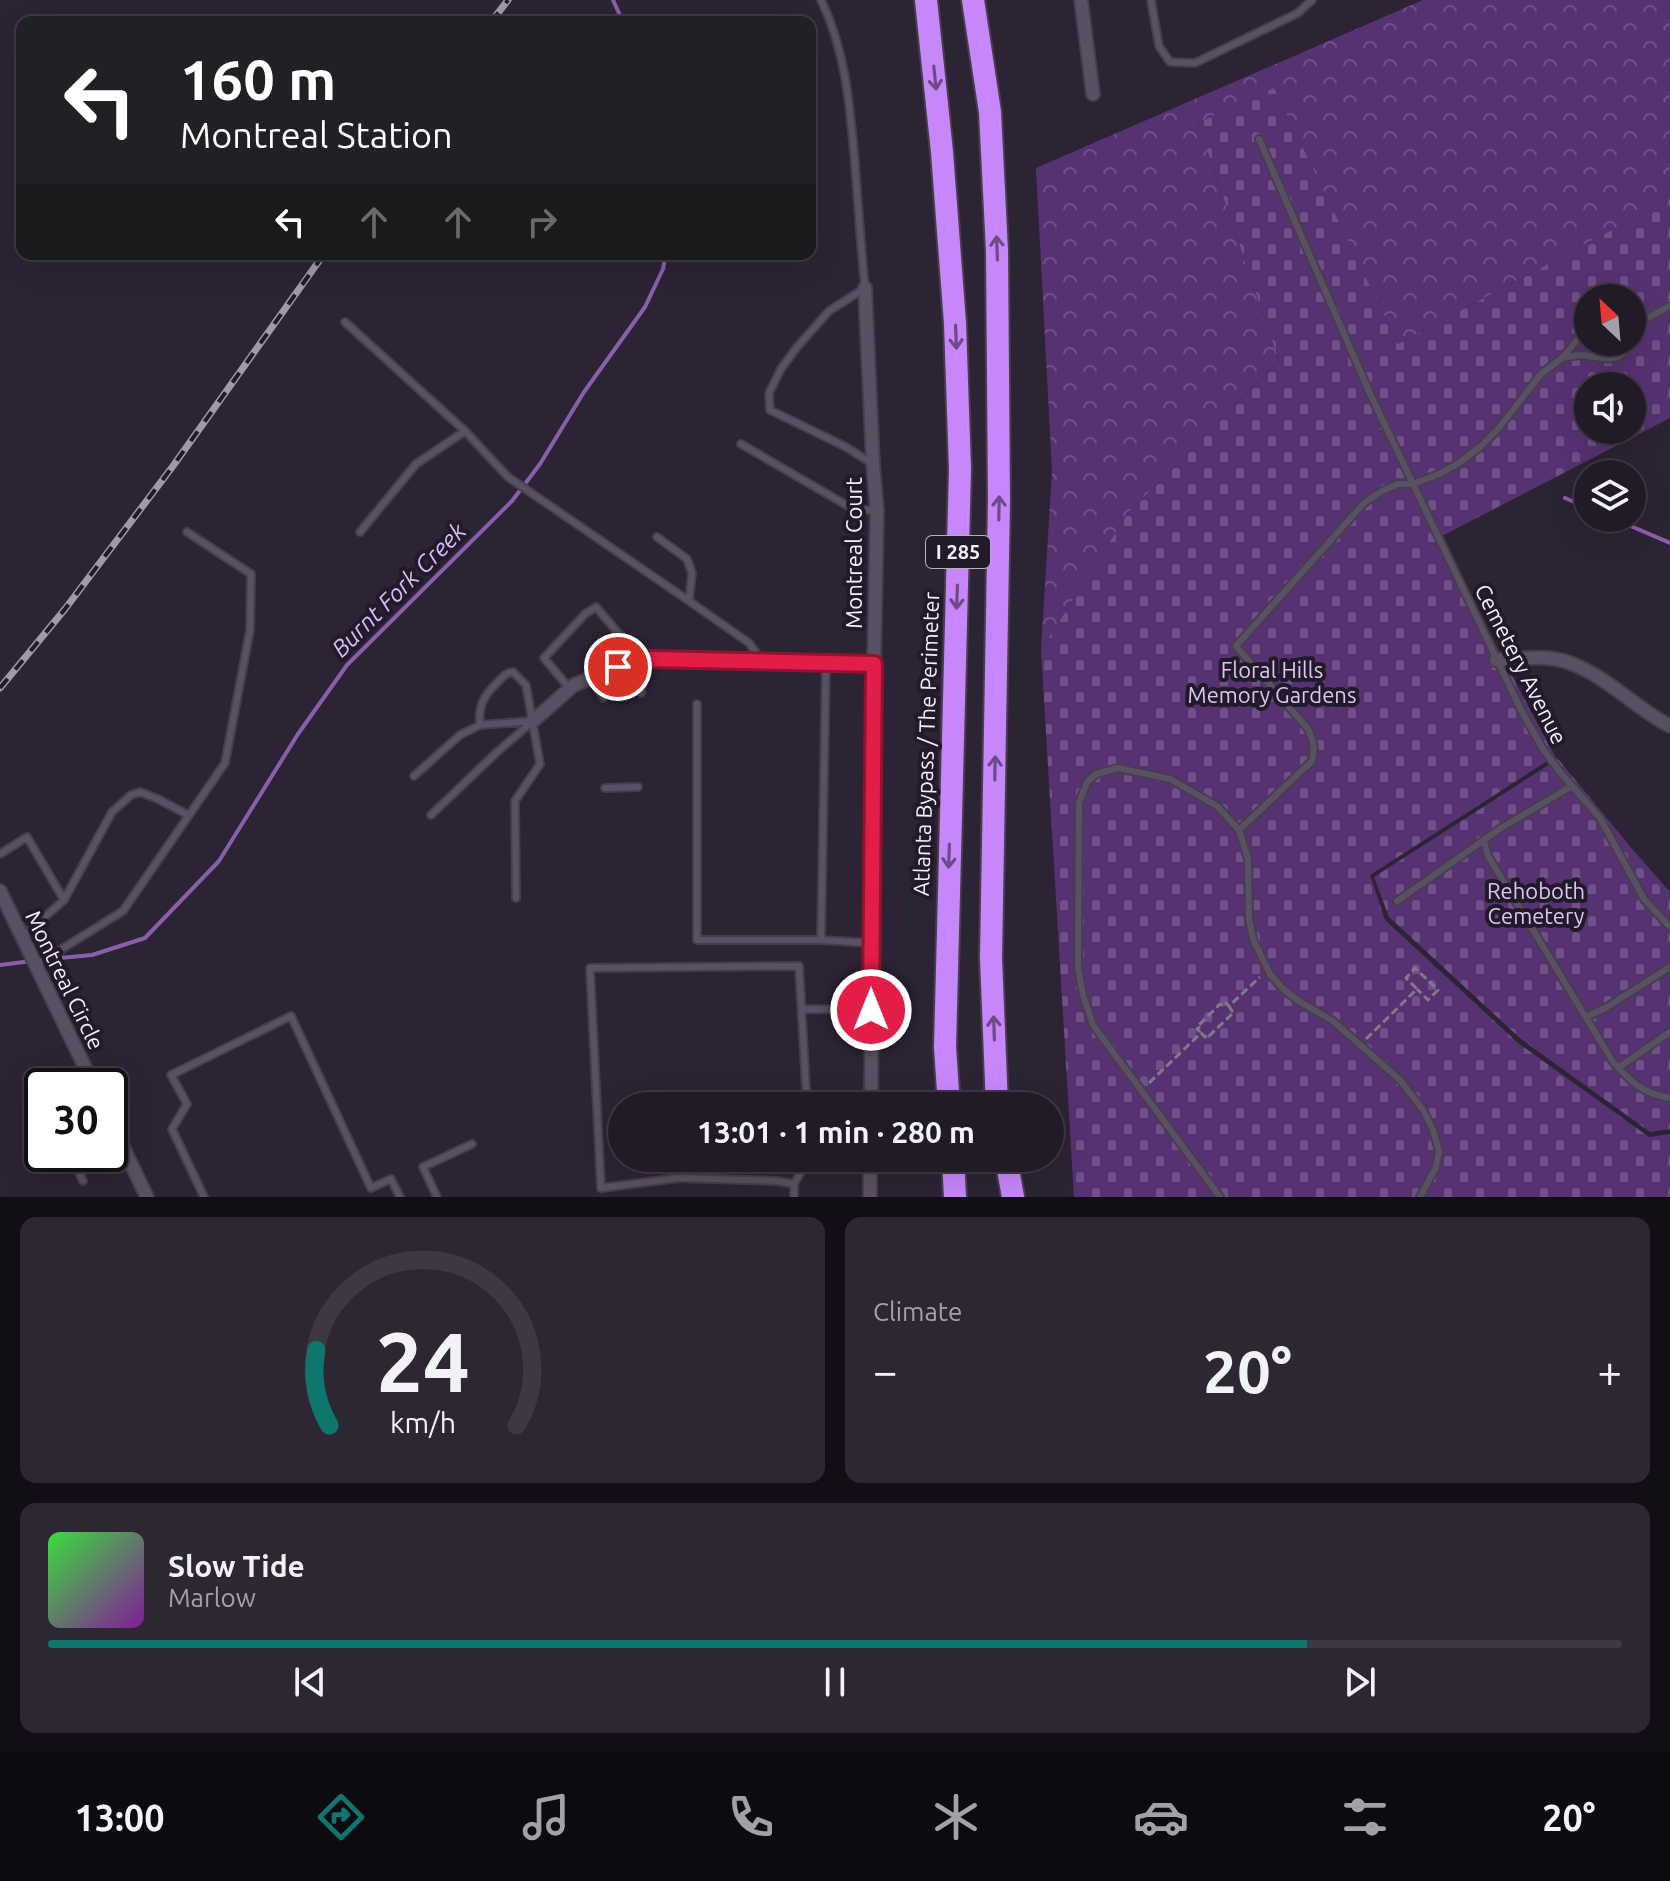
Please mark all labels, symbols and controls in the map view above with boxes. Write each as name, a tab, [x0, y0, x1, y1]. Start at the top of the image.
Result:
icon: left	[48, 48, 152, 152]
text: 160 m	[180, 48, 336, 111]
one-way arrow	[927, 64, 942, 90]
text: Montreal Station	[180, 114, 453, 155]
icon: left	[268, 200, 312, 244]
icon: ahead	[352, 200, 396, 244]
icon: ahead	[436, 200, 480, 244]
icon: right	[520, 200, 564, 244]
one-way arrow	[989, 235, 1004, 262]
north arrow	[1574, 284, 1646, 356]
map controls	[1574, 284, 1646, 532]
one-way arrow	[948, 323, 963, 350]
button: sound	[1574, 372, 1646, 444]
button: layers	[1574, 460, 1646, 532]
street label: Montreal Court	[841, 477, 866, 629]
one-way arrow	[991, 495, 1007, 522]
water label: Burnt Fork Creek	[326, 517, 472, 662]
road number: I 285	[926, 536, 990, 568]
street label: Cemetery Avenue	[1470, 580, 1573, 748]
one-way arrow	[949, 583, 964, 610]
street label: Atlanta Bypass / The Perimeter	[908, 591, 943, 896]
pin	[584, 633, 652, 701]
icon: arrive	[596, 645, 640, 689]
park label: Floral Hills Memory Gardens	[1188, 657, 1356, 707]
one-way arrow	[987, 755, 1003, 782]
one-way arrow	[941, 842, 957, 869]
park label: Rehoboth Cemetery	[1487, 878, 1585, 928]
street label: Montreal Circle	[21, 906, 110, 1053]
position arrow	[829, 968, 913, 1052]
one-way arrow	[987, 1015, 1002, 1042]
speed limit sign: 30	[24, 1068, 128, 1172]
text: 13:01 · 1 min · 280 m	[697, 1115, 975, 1149]
text: Climate	[873, 1297, 962, 1326]
text: 24	[376, 1314, 469, 1408]
text: 20°	[1203, 1337, 1292, 1404]
text: −	[873, 1346, 898, 1395]
text: +	[1597, 1346, 1622, 1395]
text: km/h	[390, 1406, 456, 1438]
text: Slow Tide	[168, 1549, 305, 1583]
text: Marlow	[168, 1583, 256, 1612]
icon: previous	[288, 1660, 332, 1704]
icon: pause	[813, 1660, 857, 1704]
icon: next	[1338, 1660, 1382, 1704]
icon: directions	[313, 1789, 369, 1845]
icon: music	[518, 1789, 574, 1845]
icon: phone	[723, 1789, 779, 1845]
icon: climate	[928, 1789, 984, 1845]
icon: car	[1133, 1789, 1189, 1845]
icon: filters	[1337, 1789, 1393, 1845]
text: 13:00	[74, 1797, 164, 1838]
text: 20°	[1542, 1797, 1596, 1838]

